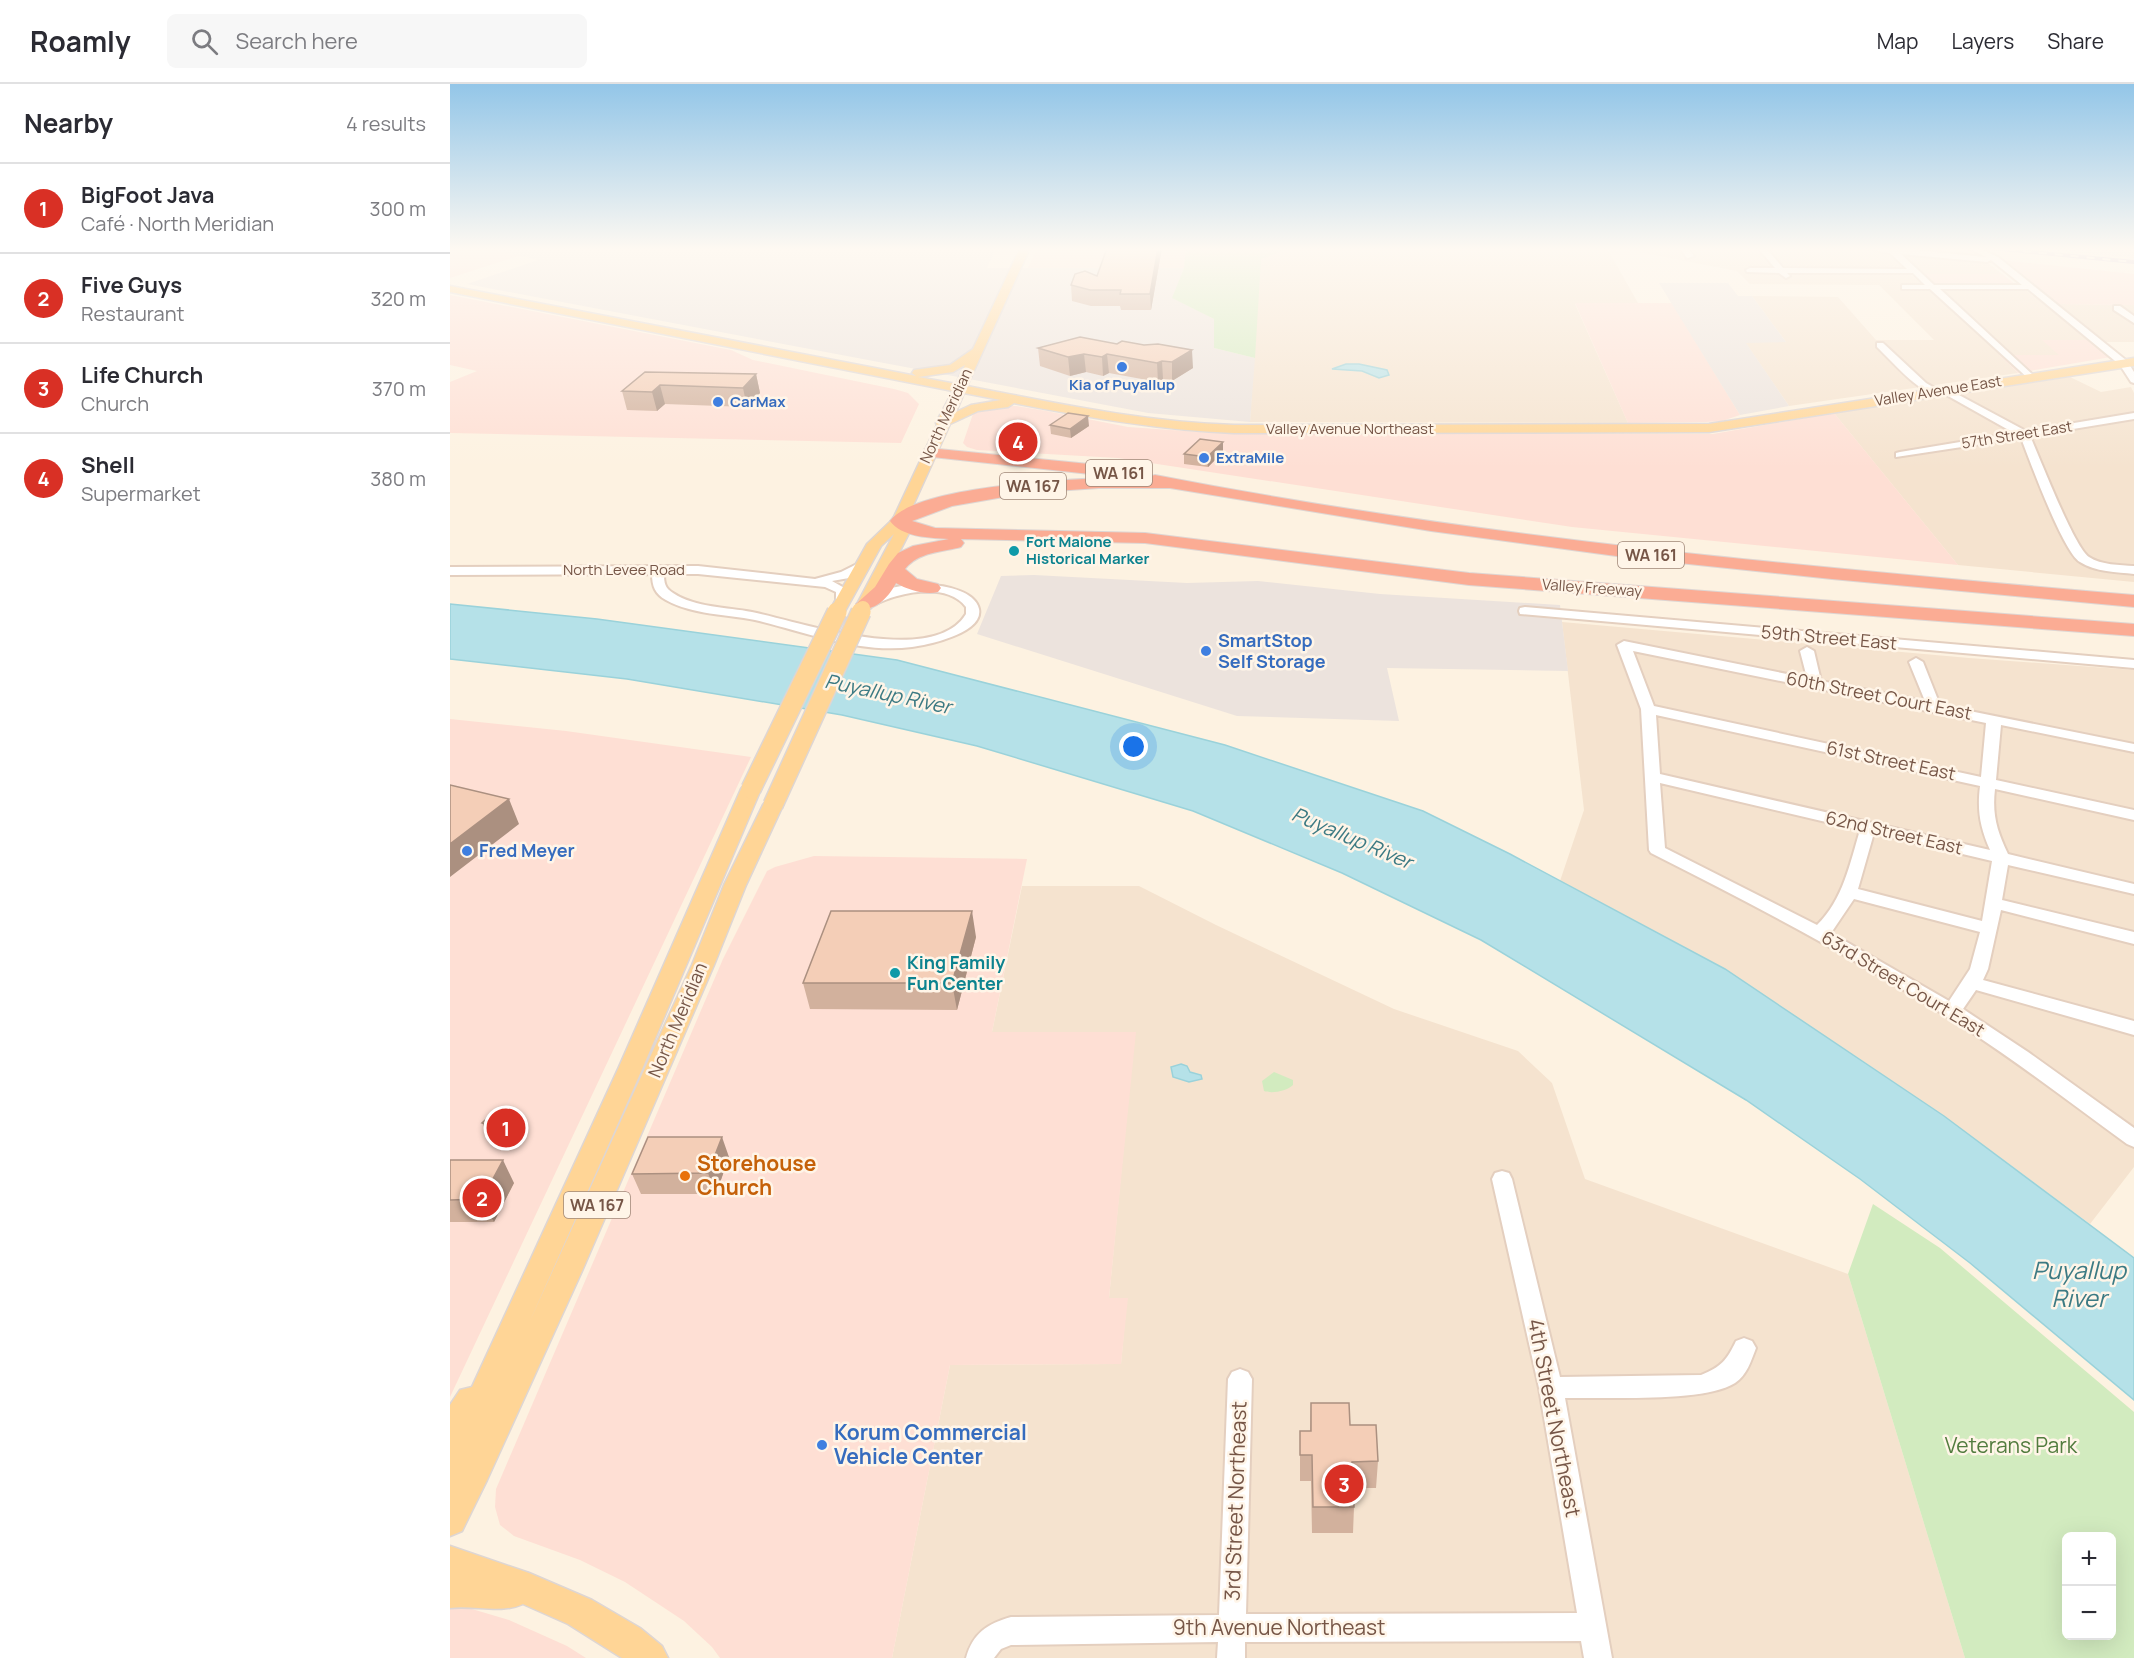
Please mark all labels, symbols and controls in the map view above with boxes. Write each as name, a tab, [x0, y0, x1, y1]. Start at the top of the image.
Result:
search box	[167, 14, 587, 68]
text: Roamly	[30, 22, 131, 60]
icon: search	[188, 25, 221, 58]
text: Search here	[236, 26, 358, 56]
text: Map	[1877, 27, 1918, 55]
text: Layers	[1951, 27, 2014, 55]
text: Share	[2047, 27, 2104, 55]
text: Nearby	[24, 105, 113, 141]
text: 4 results	[346, 110, 426, 137]
text: BigFoot Java	[81, 180, 214, 210]
text: 1	[39, 195, 48, 222]
text: 300 m	[370, 195, 426, 222]
text: Café · North Meridian	[81, 210, 274, 237]
text: Five Guys	[81, 270, 182, 300]
text: 2	[38, 285, 49, 312]
text: 320 m	[370, 285, 426, 312]
text: Restaurant	[81, 300, 185, 327]
text: Life Church	[81, 360, 203, 390]
marker: Kia of Puyallup	[1115, 360, 1129, 374]
street label: North Meridian	[914, 365, 977, 467]
street label: Valley Avenue East	[1873, 370, 2003, 411]
place label: Kia of Puyallup	[1069, 374, 1175, 395]
text: 3	[38, 375, 49, 402]
text: 370 m	[372, 375, 426, 402]
text: Church	[81, 390, 149, 417]
place label: CarMax	[730, 391, 786, 412]
marker: CarMax	[711, 395, 725, 409]
street label: 57th Street East	[1960, 415, 2074, 454]
street label: Valley Avenue Northeast	[1266, 418, 1434, 439]
pin: 4	[998, 420, 1038, 464]
place label: ExtraMile	[1216, 447, 1284, 468]
text: Shell	[81, 450, 135, 480]
marker: ExtraMile	[1197, 451, 1211, 465]
road number: WA 161	[1086, 460, 1152, 486]
text: 4	[37, 465, 50, 492]
text: 380 m	[370, 465, 426, 492]
road number: WA 167	[1000, 473, 1066, 499]
text: Supermarket	[81, 480, 201, 507]
place label: Fort Malone Historical Marker	[1026, 531, 1149, 569]
road number: WA 161	[1618, 542, 1684, 568]
marker: Fort Malone Historical Marker	[1007, 544, 1021, 558]
street label: North Levee Road	[563, 559, 685, 580]
street label: Valley Freeway	[1541, 574, 1643, 601]
street label: 59th Street East	[1760, 619, 1898, 655]
place label: SmartStop Self Storage	[1218, 628, 1326, 673]
marker: SmartStop Self Storage	[1199, 644, 1213, 658]
street label: 60th Street Court East	[1784, 665, 1974, 725]
water label: Puyallup River	[823, 667, 956, 721]
your location	[1119, 732, 1148, 761]
street label: 61st Street East	[1824, 735, 1958, 785]
water label: Puyallup River	[1288, 800, 1419, 876]
street label: 62nd Street East	[1823, 805, 1965, 859]
place label: Fred Meyer	[479, 838, 575, 862]
marker: Fred Meyer	[460, 844, 474, 858]
street label: 63rd Street Court East	[1817, 925, 1990, 1041]
place label: King Family Fun Center	[907, 950, 1005, 995]
street label: North Meridian	[642, 958, 712, 1081]
marker: King Family Fun Center	[888, 966, 902, 980]
pin: 1	[486, 1106, 526, 1150]
place label: Storehouse Church	[697, 1149, 816, 1201]
marker: Storehouse Church	[678, 1169, 692, 1183]
pin: 2	[462, 1176, 501, 1220]
road number: WA 167	[564, 1192, 630, 1218]
water label: Puyallup River	[2032, 1253, 2128, 1314]
street label: 4th Street Northeast	[1522, 1316, 1588, 1520]
street label: 3rd Street Northeast	[1218, 1401, 1252, 1601]
place label: Korum Commercial Vehicle Center	[834, 1418, 1027, 1470]
park label: Veterans Park	[1945, 1431, 2078, 1459]
marker: Korum Commercial Vehicle Center	[815, 1438, 829, 1452]
pin: 3	[1324, 1462, 1364, 1506]
map controls	[2062, 1532, 2116, 1640]
button: +	[2062, 1532, 2116, 1586]
button: −	[2062, 1586, 2116, 1640]
street label: 9th Avenue Northeast	[1173, 1613, 1385, 1641]

